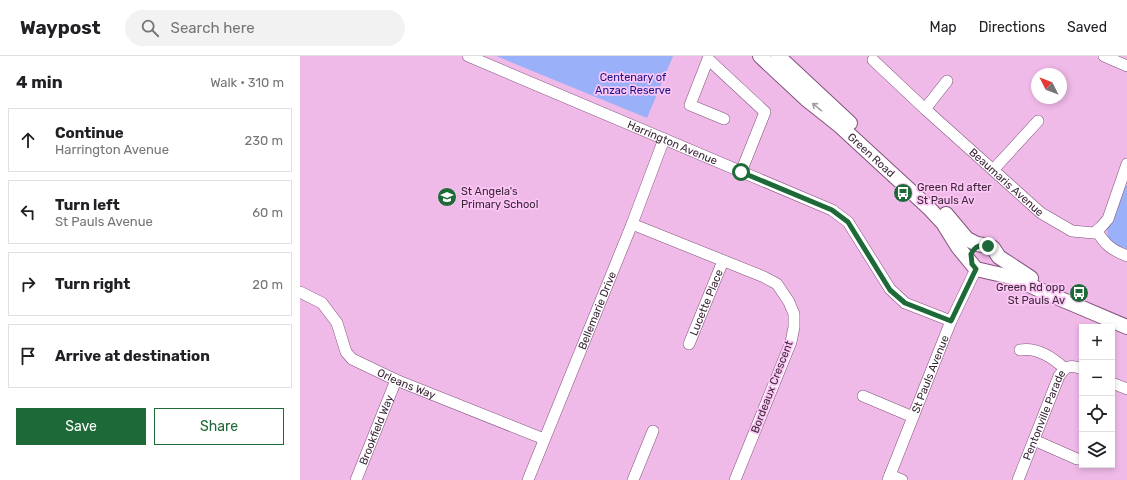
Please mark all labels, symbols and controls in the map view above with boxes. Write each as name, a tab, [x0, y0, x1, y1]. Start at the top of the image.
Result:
search box	[125, 10, 405, 46]
text: Waypost	[20, 16, 101, 39]
icon: search	[139, 17, 161, 39]
text: Search here	[171, 19, 255, 37]
text: Map	[930, 19, 957, 36]
text: Directions	[979, 19, 1045, 36]
text: Saved	[1067, 19, 1107, 36]
north arrow	[1031, 68, 1067, 104]
park label: Centenary of Anzac Reserve	[595, 71, 671, 97]
text: 4 min	[16, 72, 63, 92]
text: Walk · 310 m	[210, 75, 284, 90]
one-way arrow	[812, 103, 822, 112]
street label: Harrington Avenue	[625, 118, 719, 167]
text: Continue	[55, 124, 124, 142]
icon: ahead	[17, 129, 39, 151]
street label: Green Road	[845, 130, 898, 180]
text: 230 m	[245, 133, 283, 148]
text: Harrington Avenue	[55, 142, 169, 157]
street label: Beaumaris Avenue	[967, 145, 1046, 219]
route start	[732, 163, 750, 181]
place label: Green Rd after St Pauls Av	[917, 181, 992, 207]
bus stop icon: Green Rd after St Pauls Av	[892, 182, 914, 204]
place label: St Angela's Primary School	[461, 185, 538, 211]
school or university icon: St Angela's Primary School	[436, 186, 458, 208]
text: Turn left	[55, 196, 120, 214]
icon: left	[17, 201, 39, 223]
text: 60 m	[252, 205, 283, 220]
text: St Pauls Avenue	[55, 214, 153, 229]
route end	[979, 237, 997, 255]
street label: Lucette Place	[687, 267, 725, 337]
street label: Bellemarie Drive	[575, 269, 619, 351]
icon: right	[17, 273, 39, 295]
text: Turn right	[55, 275, 130, 293]
text: 20 m	[252, 277, 283, 292]
place label: Green Rd opp St Pauls Av	[996, 281, 1065, 307]
bus stop icon: Green Rd opp St Pauls Av	[1068, 282, 1090, 304]
map controls	[1079, 324, 1115, 468]
button: +	[1079, 324, 1115, 360]
street label: St Pauls Avenue	[909, 333, 951, 415]
street label: Bordeaux Crescent	[748, 338, 796, 435]
icon: arrive	[17, 345, 39, 367]
text: Arrive at destination	[55, 347, 210, 365]
button: −	[1079, 360, 1115, 396]
street label: Orleans Way	[375, 366, 437, 402]
street label: Pentonville Parade	[1020, 367, 1068, 462]
street label: Brookfield Way	[356, 393, 396, 467]
button: locate	[1079, 396, 1115, 432]
button: Save	[16, 408, 146, 445]
button: Share	[154, 408, 284, 445]
button: layers	[1079, 432, 1115, 468]

